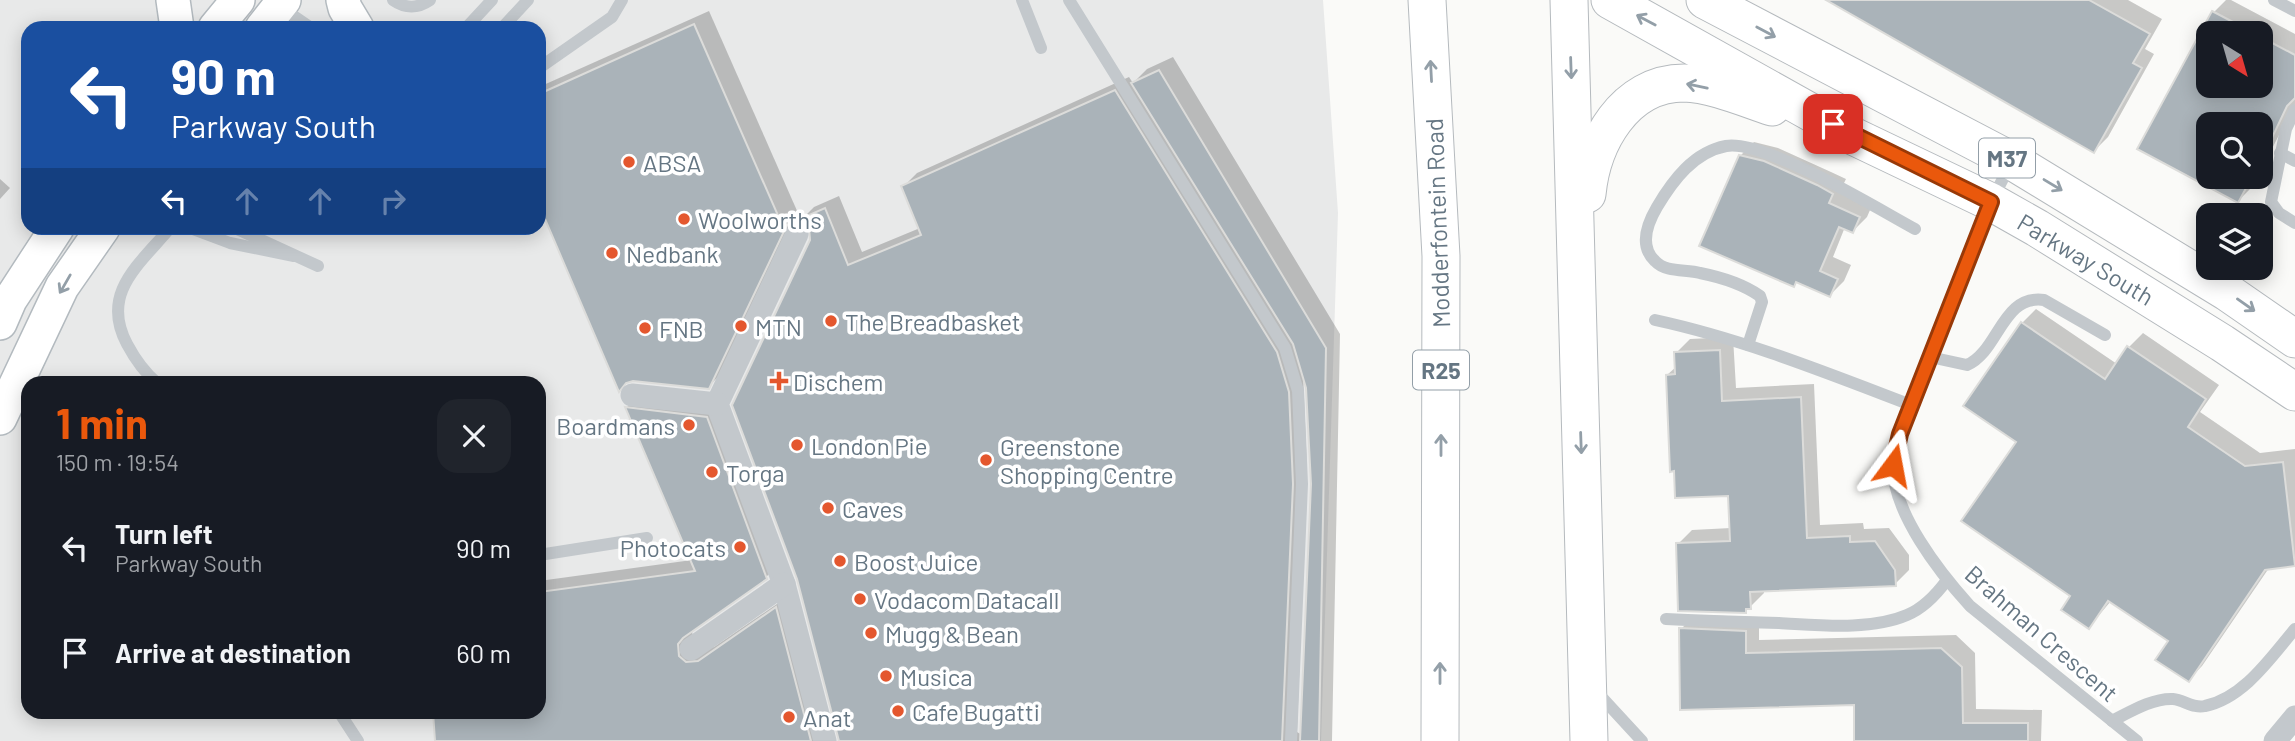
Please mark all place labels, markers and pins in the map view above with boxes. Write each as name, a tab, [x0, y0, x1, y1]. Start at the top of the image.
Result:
pin	[1803, 94, 1863, 154]
place label: ABSA	[643, 148, 701, 177]
marker: ABSA	[621, 154, 637, 170]
place label: Woolworths	[698, 205, 822, 234]
marker: Woolworths	[676, 211, 692, 227]
place label: Nedbank	[626, 239, 718, 268]
marker: Nedbank	[604, 245, 620, 261]
place label: The Breadbasket	[845, 307, 1021, 336]
place label: MTN	[755, 312, 802, 341]
marker: The Breadbasket	[823, 313, 839, 329]
place label: FNB	[659, 314, 704, 343]
marker: MTN	[733, 318, 749, 334]
marker: FNB	[637, 320, 653, 336]
place label: Dischem	[793, 367, 883, 396]
marker: Dischem	[771, 373, 787, 389]
place label: Boardmans	[556, 411, 675, 440]
marker: Boardmans	[681, 417, 697, 433]
place label: London Pie	[811, 431, 928, 460]
place label: Greenstone Shopping Centre	[1000, 432, 1173, 489]
marker: London Pie	[789, 437, 805, 453]
marker: Greenstone Shopping Centre	[978, 452, 994, 468]
place label: Torga	[726, 458, 785, 487]
marker: Torga	[704, 464, 720, 480]
place label: Caves	[842, 494, 904, 523]
marker: Caves	[820, 500, 836, 516]
place label: Photocats	[620, 533, 726, 562]
marker: Photocats	[732, 539, 748, 555]
place label: Boost Juice	[854, 547, 978, 576]
marker: Boost Juice	[832, 553, 848, 569]
place label: Vodacom Datacall	[874, 585, 1059, 614]
marker: Vodacom Datacall	[852, 591, 868, 607]
place label: Mugg & Bean	[885, 619, 1019, 648]
marker: Mugg & Bean	[863, 625, 879, 641]
place label: Musica	[900, 662, 972, 691]
marker: Musica	[878, 668, 894, 684]
place label: Cafe Bugatti	[912, 697, 1040, 726]
place label: Anat	[803, 703, 851, 732]
marker: Cafe Bugatti	[890, 703, 906, 719]
marker: Anat	[781, 709, 797, 725]

